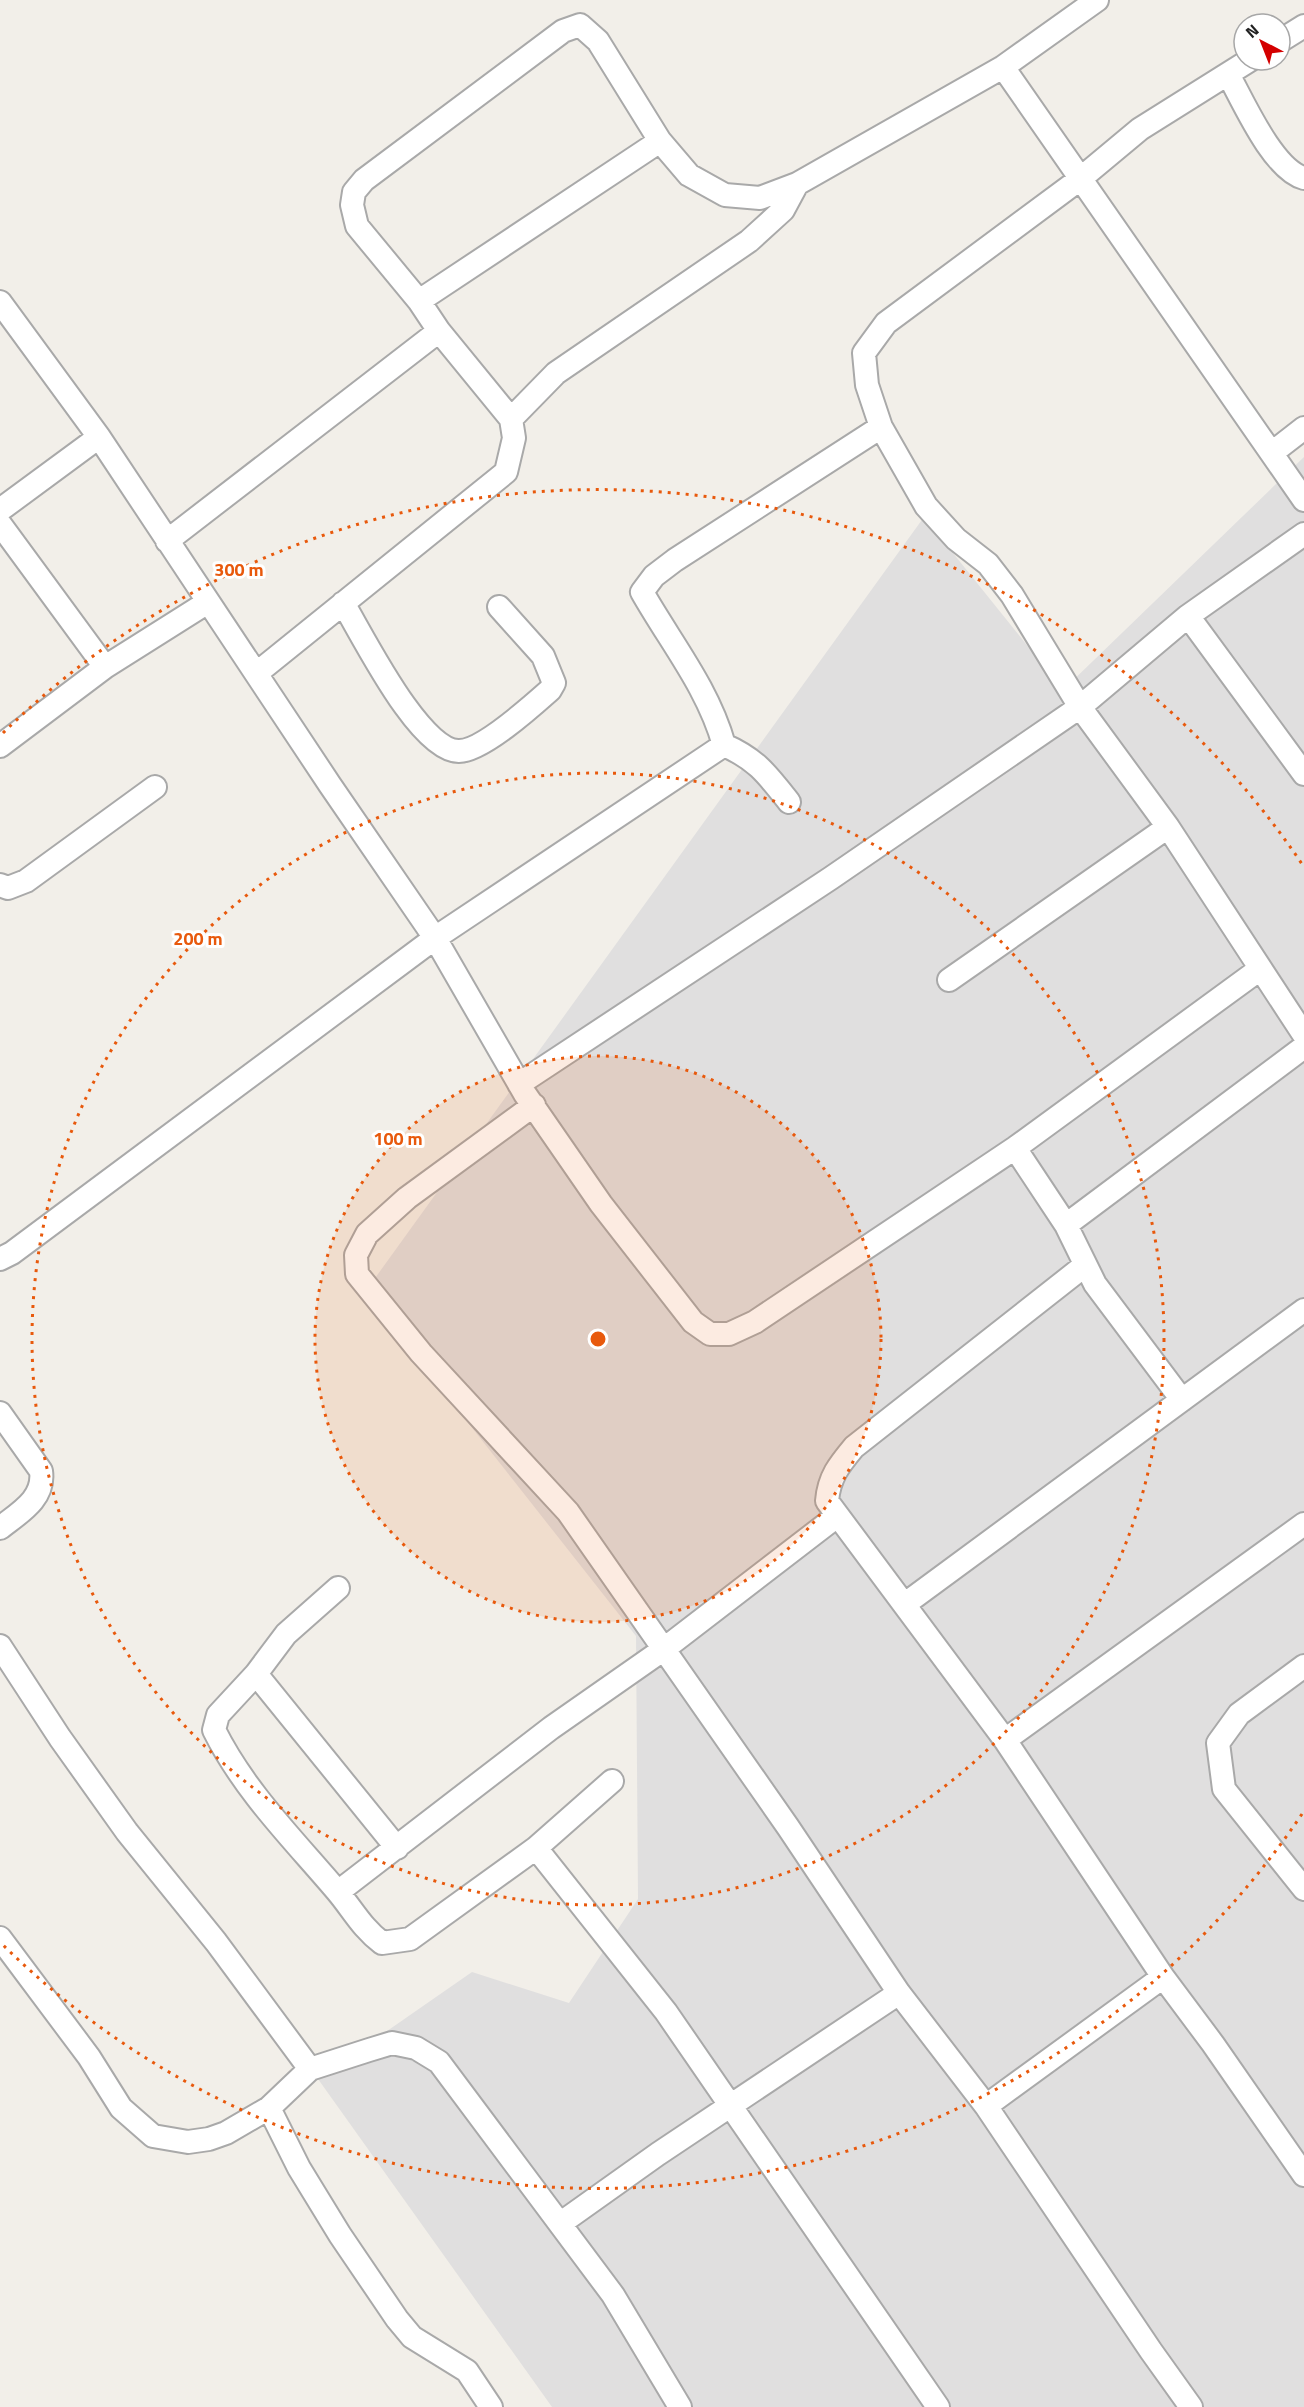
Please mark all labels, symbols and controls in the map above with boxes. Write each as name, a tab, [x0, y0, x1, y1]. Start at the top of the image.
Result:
north arrow	[1232, 12, 1292, 72]
text: N	[1240, 18, 1264, 43]
text: 300 m	[214, 556, 264, 583]
text: 200 m	[173, 925, 223, 952]
text: 100 m	[373, 1125, 423, 1152]
centre of rings	[588, 1329, 608, 1349]

